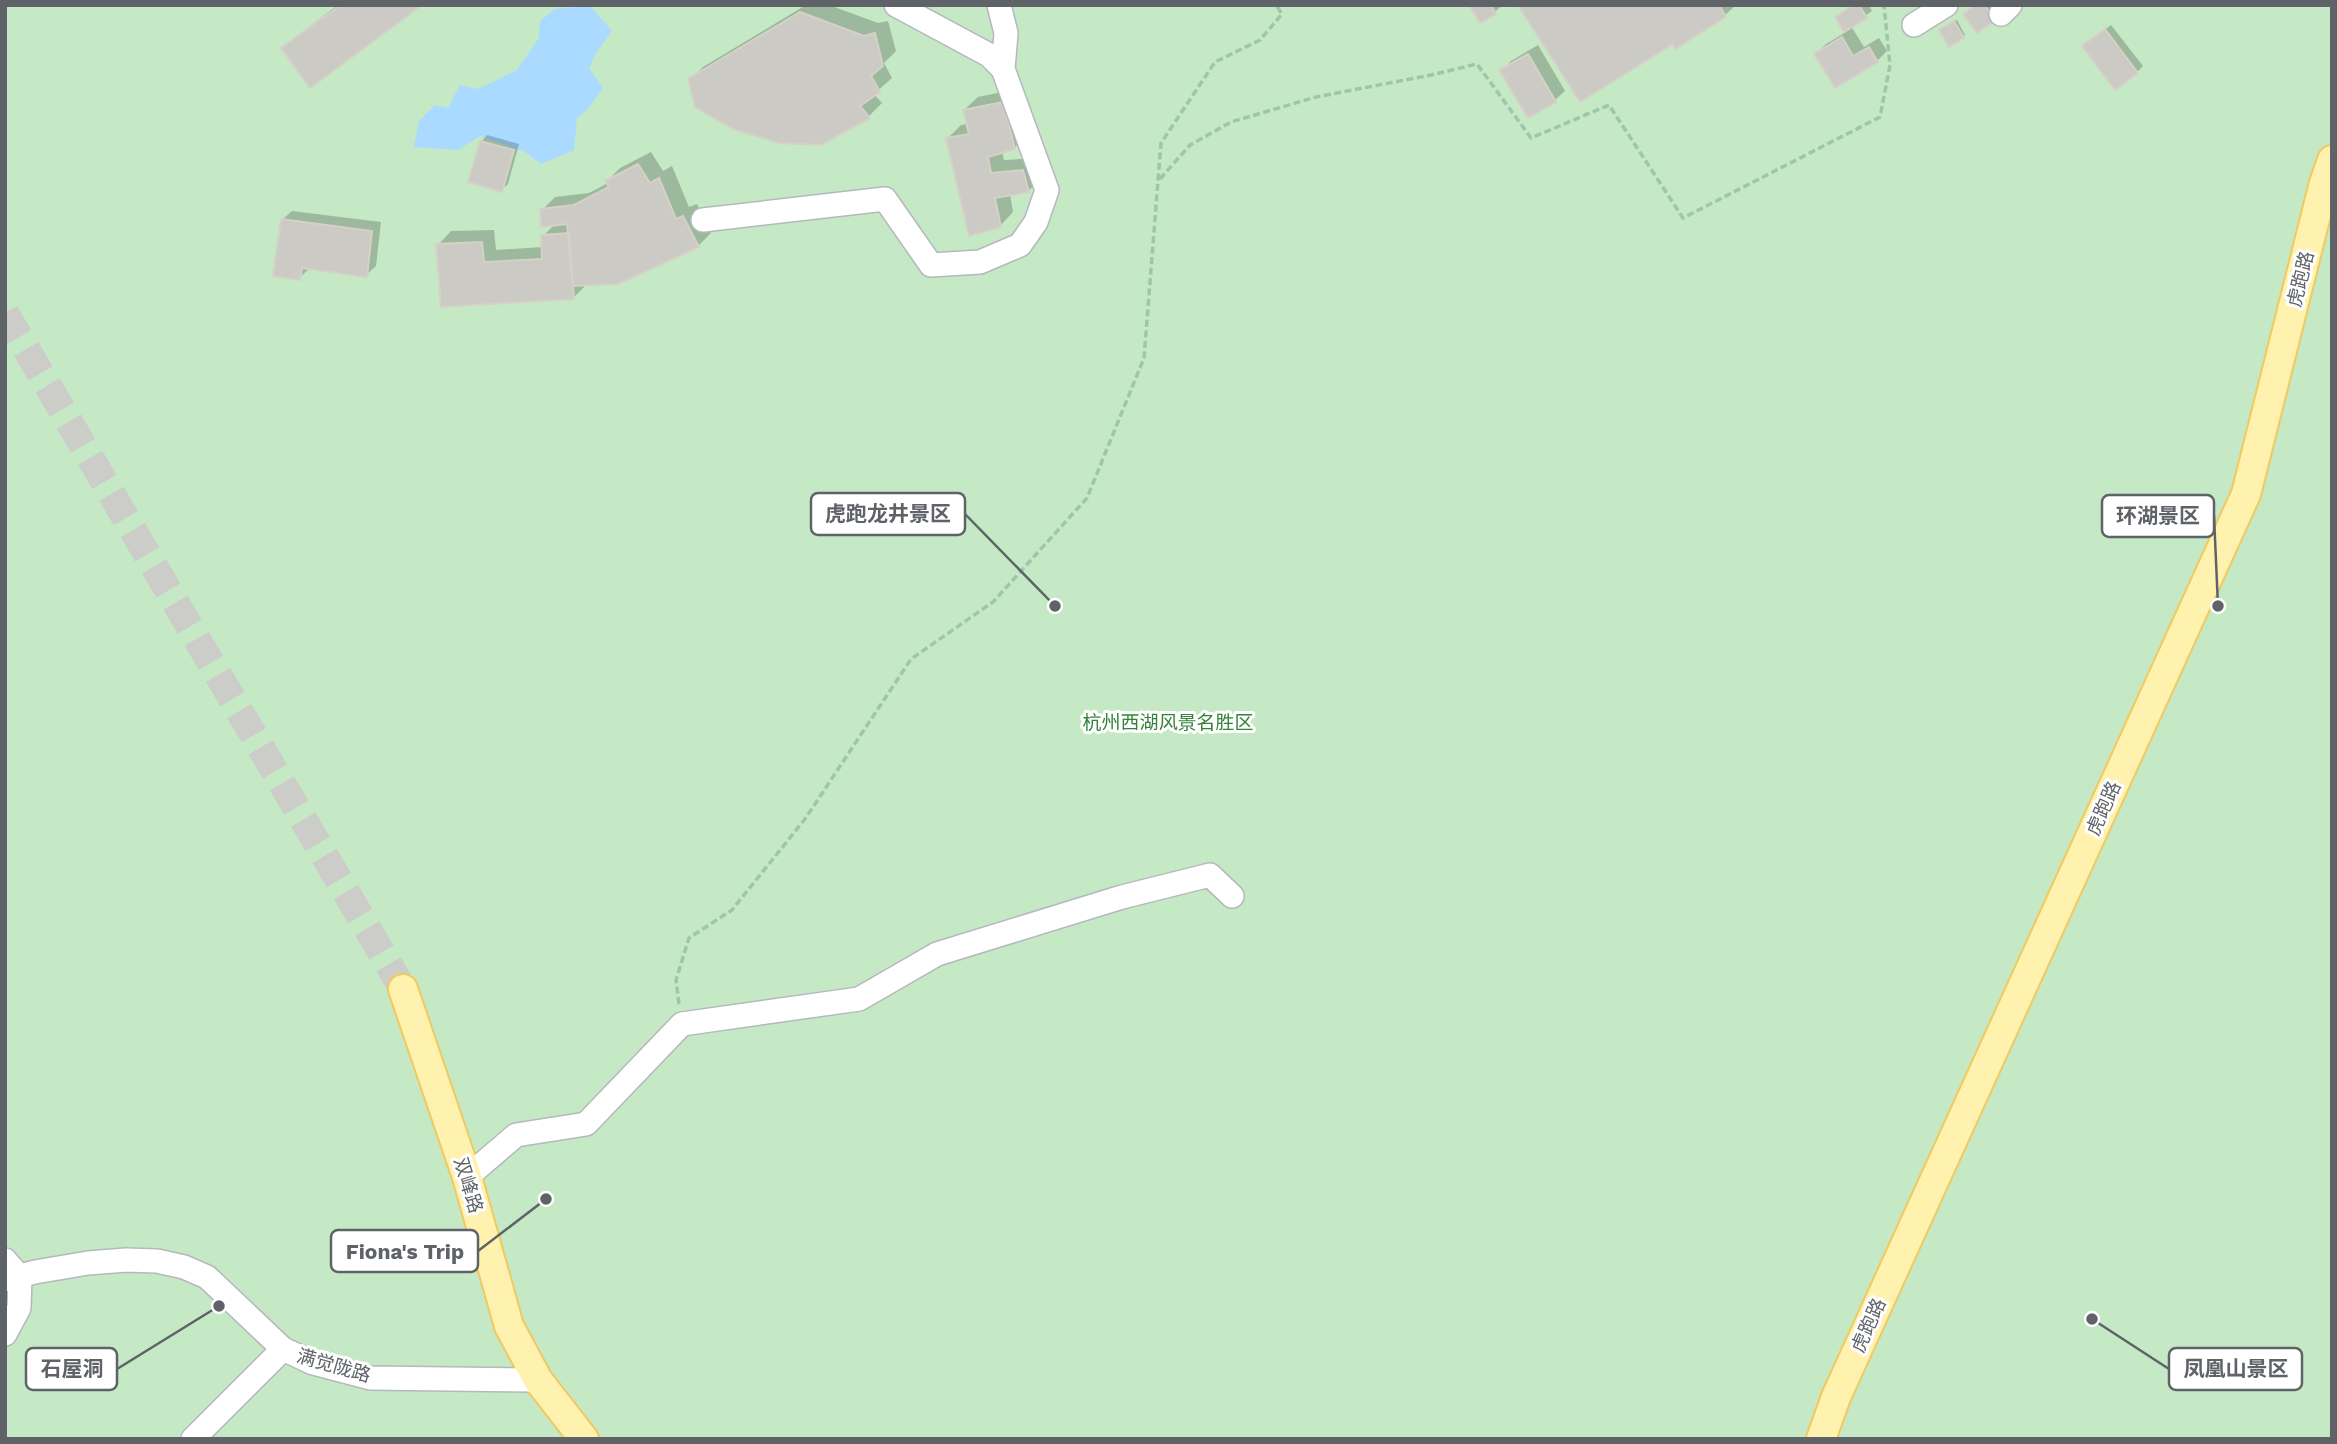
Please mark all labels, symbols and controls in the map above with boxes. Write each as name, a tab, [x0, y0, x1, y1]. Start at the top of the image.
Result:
street label: 虎跑路	[2282, 249, 2319, 310]
callout: 虎跑龙井景区	[811, 493, 965, 535]
callout: 环湖景区	[2102, 495, 2214, 537]
text: 虎跑龙井景区	[825, 501, 951, 526]
text: 环湖景区	[2116, 503, 2200, 528]
park label: 杭州西湖风景名胜区	[1082, 711, 1254, 734]
street label: 虎跑路	[2081, 777, 2126, 839]
street label: 双峰路	[449, 1155, 488, 1216]
callout: Fiona's Trip	[331, 1230, 478, 1272]
text: Fiona's Trip	[346, 1239, 464, 1264]
street label: 虎跑路	[1846, 1294, 1891, 1356]
street label: 满觉陇路	[294, 1344, 374, 1387]
callout: 石屋洞	[26, 1348, 117, 1390]
callout: 凤凰山景区	[2169, 1348, 2302, 1390]
text: 石屋洞	[41, 1356, 104, 1381]
text: 凤凰山景区	[2184, 1356, 2289, 1381]

